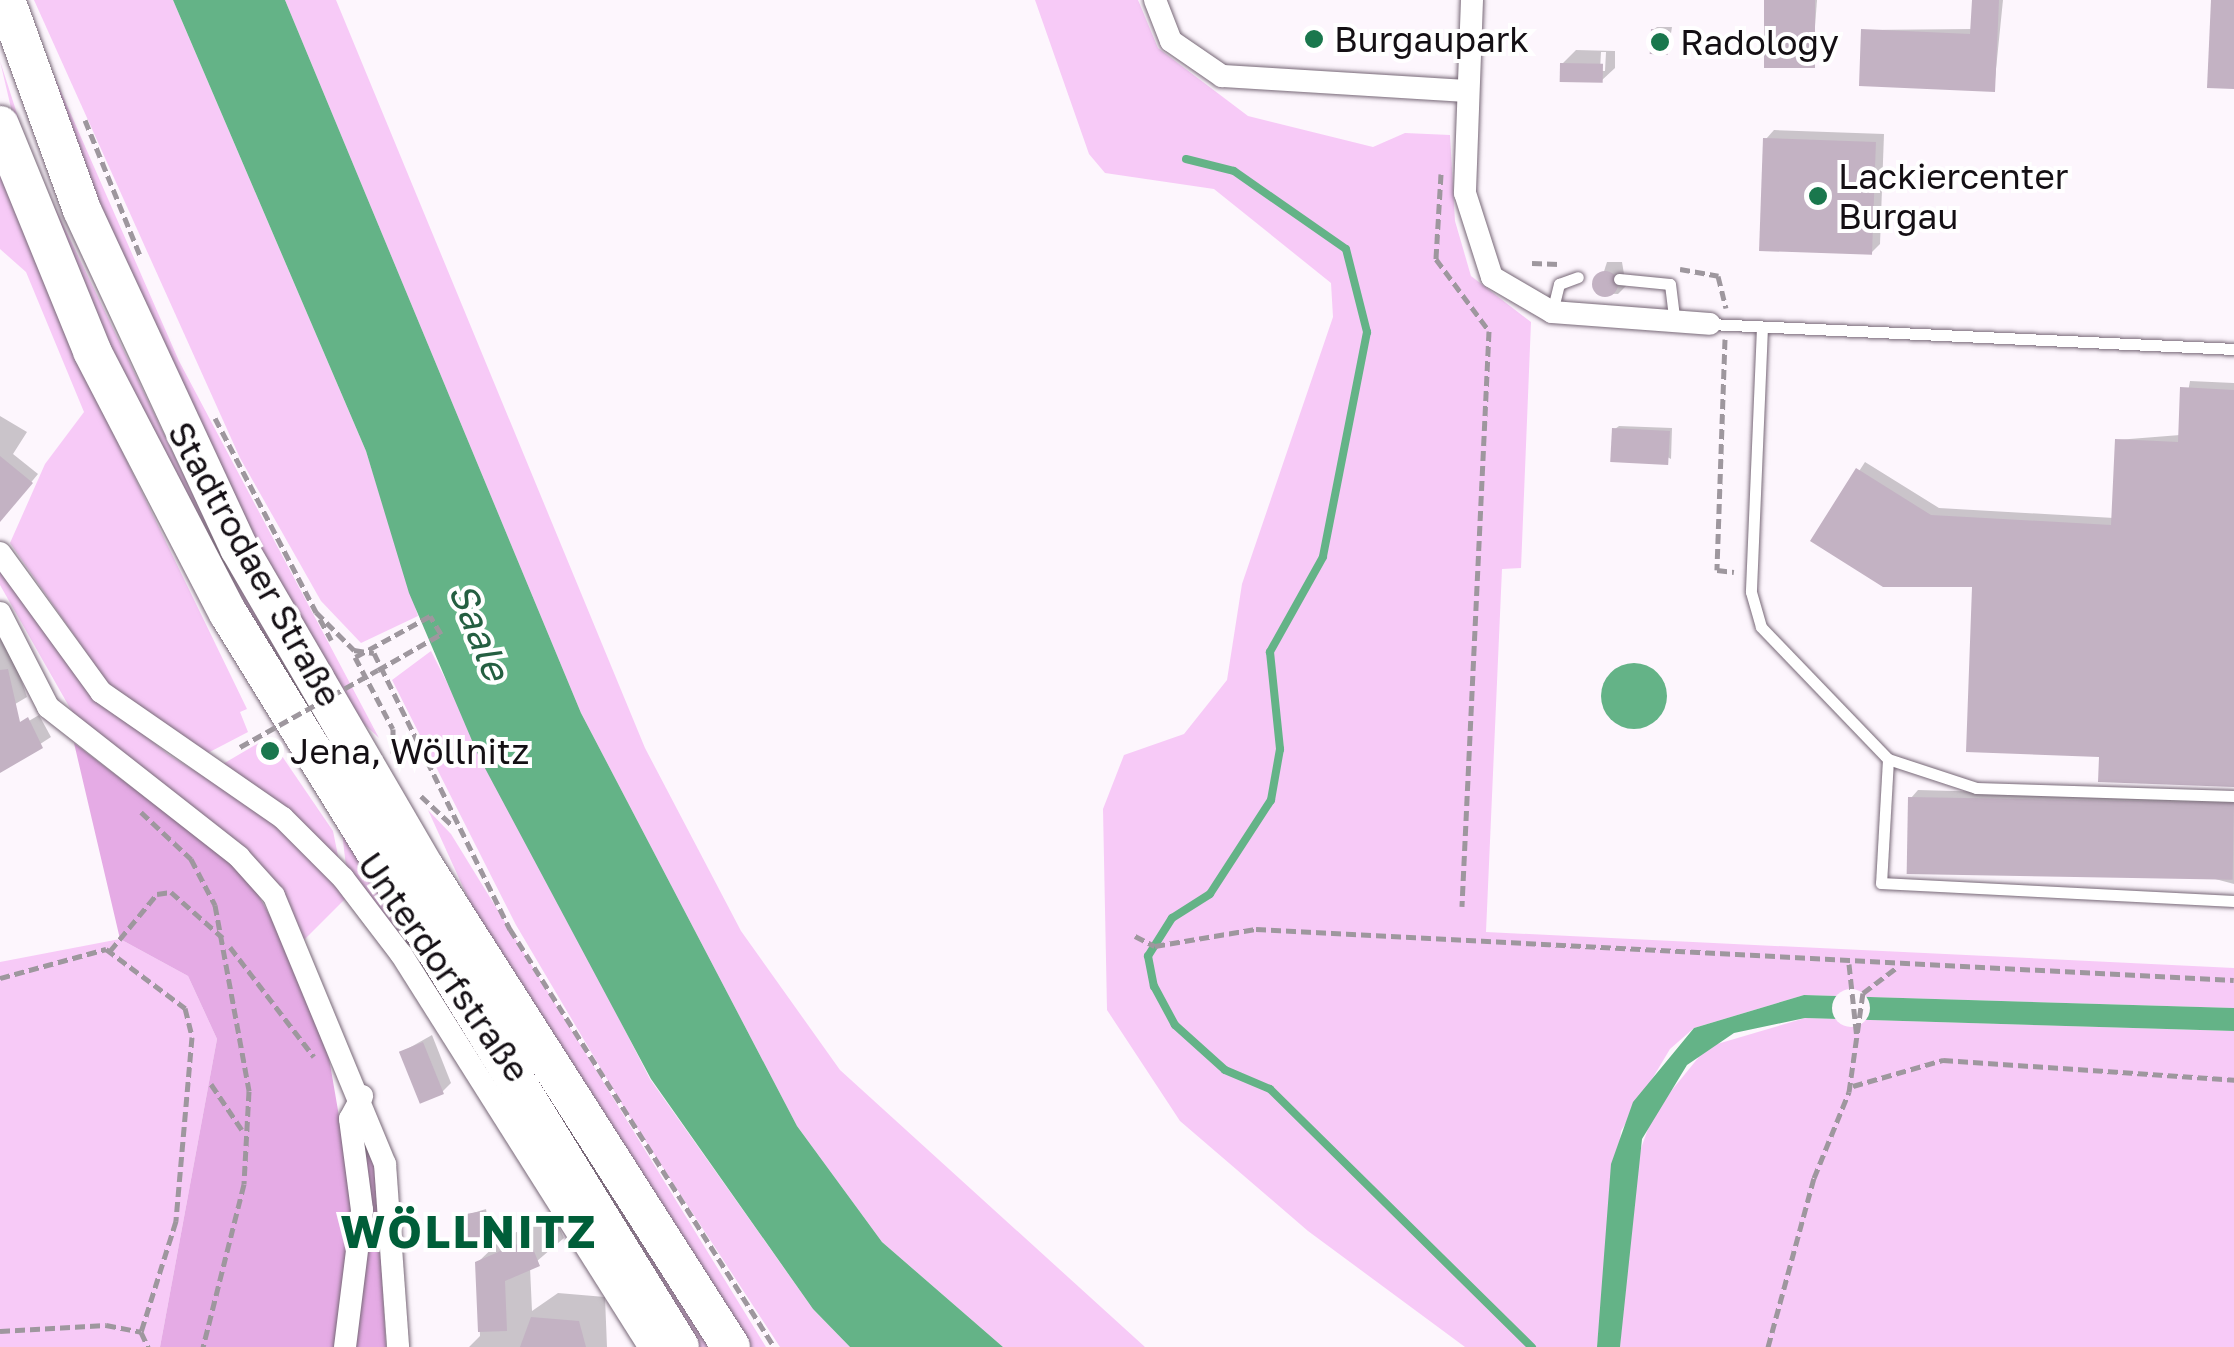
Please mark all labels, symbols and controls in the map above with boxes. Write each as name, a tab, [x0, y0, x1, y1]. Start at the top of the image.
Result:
place label: Burgaupark	[1334, 18, 1529, 60]
place label: Radology	[1680, 21, 1839, 63]
marker: Burgaupark	[1303, 28, 1325, 50]
marker: Radology	[1649, 31, 1671, 53]
place label: Lackiercenter Burgau	[1838, 155, 2068, 237]
marker: Lackiercenter Burgau	[1807, 185, 1829, 207]
street label: Stadtrodaer Straße	[159, 414, 351, 714]
water label: Saale	[440, 576, 520, 686]
place label: Jena, Wöllnitz	[290, 730, 529, 772]
marker: Jena, Wöllnitz	[259, 740, 281, 762]
street label: Unterdorfstraße	[349, 844, 539, 1090]
district label: WÖLLNITZ	[340, 1205, 598, 1259]

